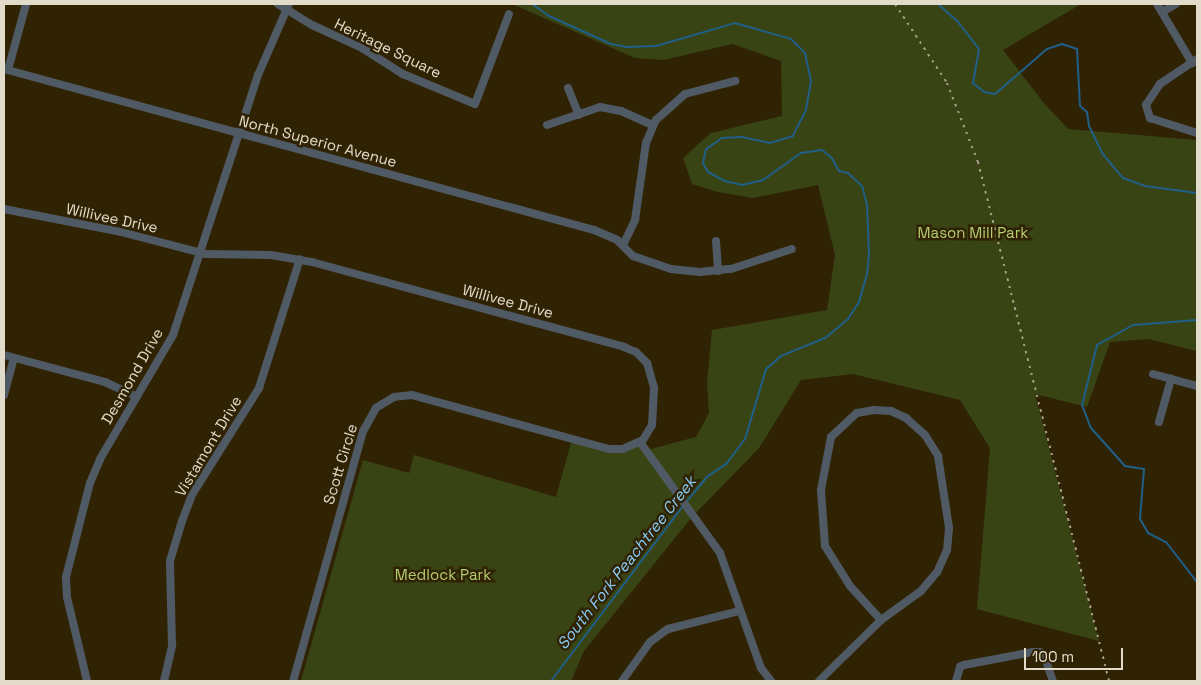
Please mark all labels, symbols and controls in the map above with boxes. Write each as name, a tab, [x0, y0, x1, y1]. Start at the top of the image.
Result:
street label: Heritage Square	[332, 14, 444, 82]
street label: North Superior Avenue	[237, 111, 399, 171]
street label: Willivee Drive	[65, 200, 159, 236]
park label: Mason Mill Park	[918, 224, 1028, 242]
street label: Willivee Drive	[461, 280, 555, 322]
street label: Desmond Drive	[97, 325, 167, 427]
street label: Vistamont Drive	[171, 392, 245, 500]
street label: Scott Circle	[319, 422, 361, 506]
water label: South Fork Peachtree Creek	[553, 473, 701, 653]
park label: Medlock Park	[395, 566, 491, 584]
scale bar	[1026, 638, 1125, 670]
text: 100 m	[1032, 647, 1074, 666]

